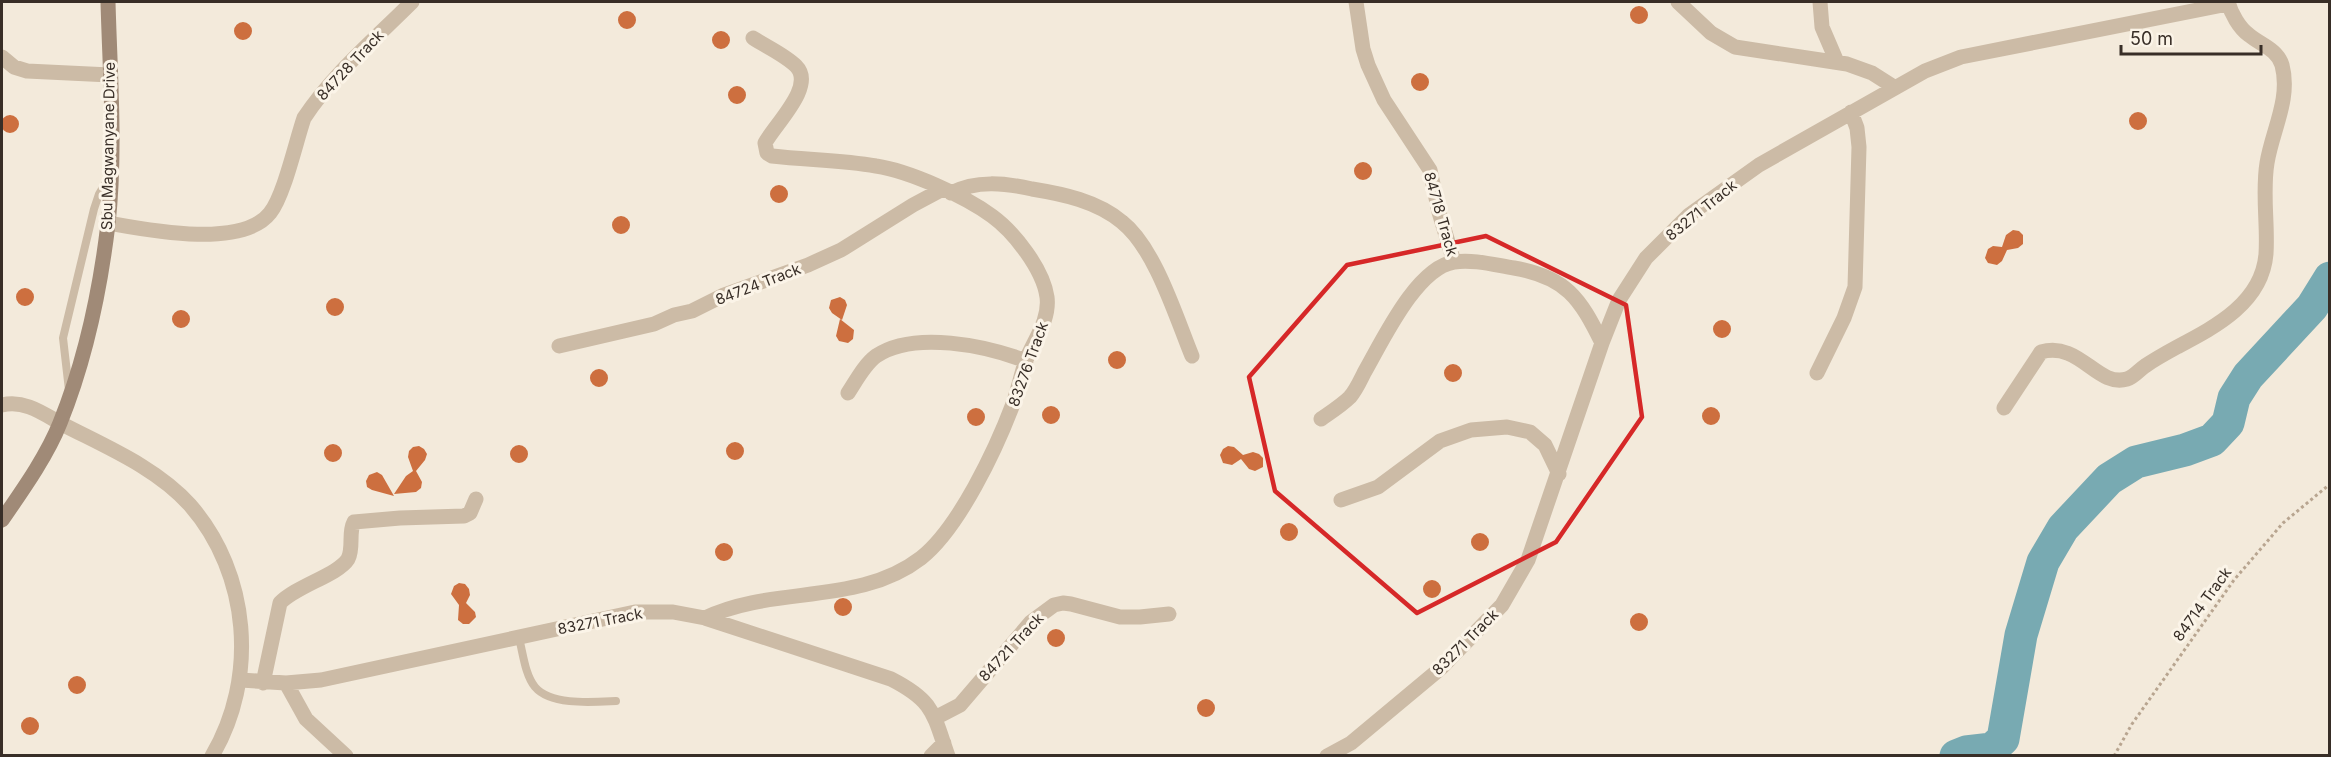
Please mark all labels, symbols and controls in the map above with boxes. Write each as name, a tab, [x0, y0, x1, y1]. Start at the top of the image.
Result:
scale bar	[2121, 18, 2260, 56]
street label: 84728 Track	[312, 25, 388, 104]
text: 50 m	[2130, 28, 2173, 49]
street label: Sbu Magwanyane Drive	[97, 62, 119, 230]
street label: 84718 Track	[1420, 170, 1462, 259]
street label: 83271 Track	[1662, 175, 1741, 245]
street label: 84724 Track	[713, 259, 804, 309]
street label: 83276 Track	[1004, 318, 1052, 409]
street label: 84714 Track	[2169, 563, 2236, 645]
street label: 83271 Track	[556, 603, 645, 639]
street label: 83271 Track	[1428, 604, 1503, 679]
street label: 84721 Track	[975, 608, 1048, 685]

